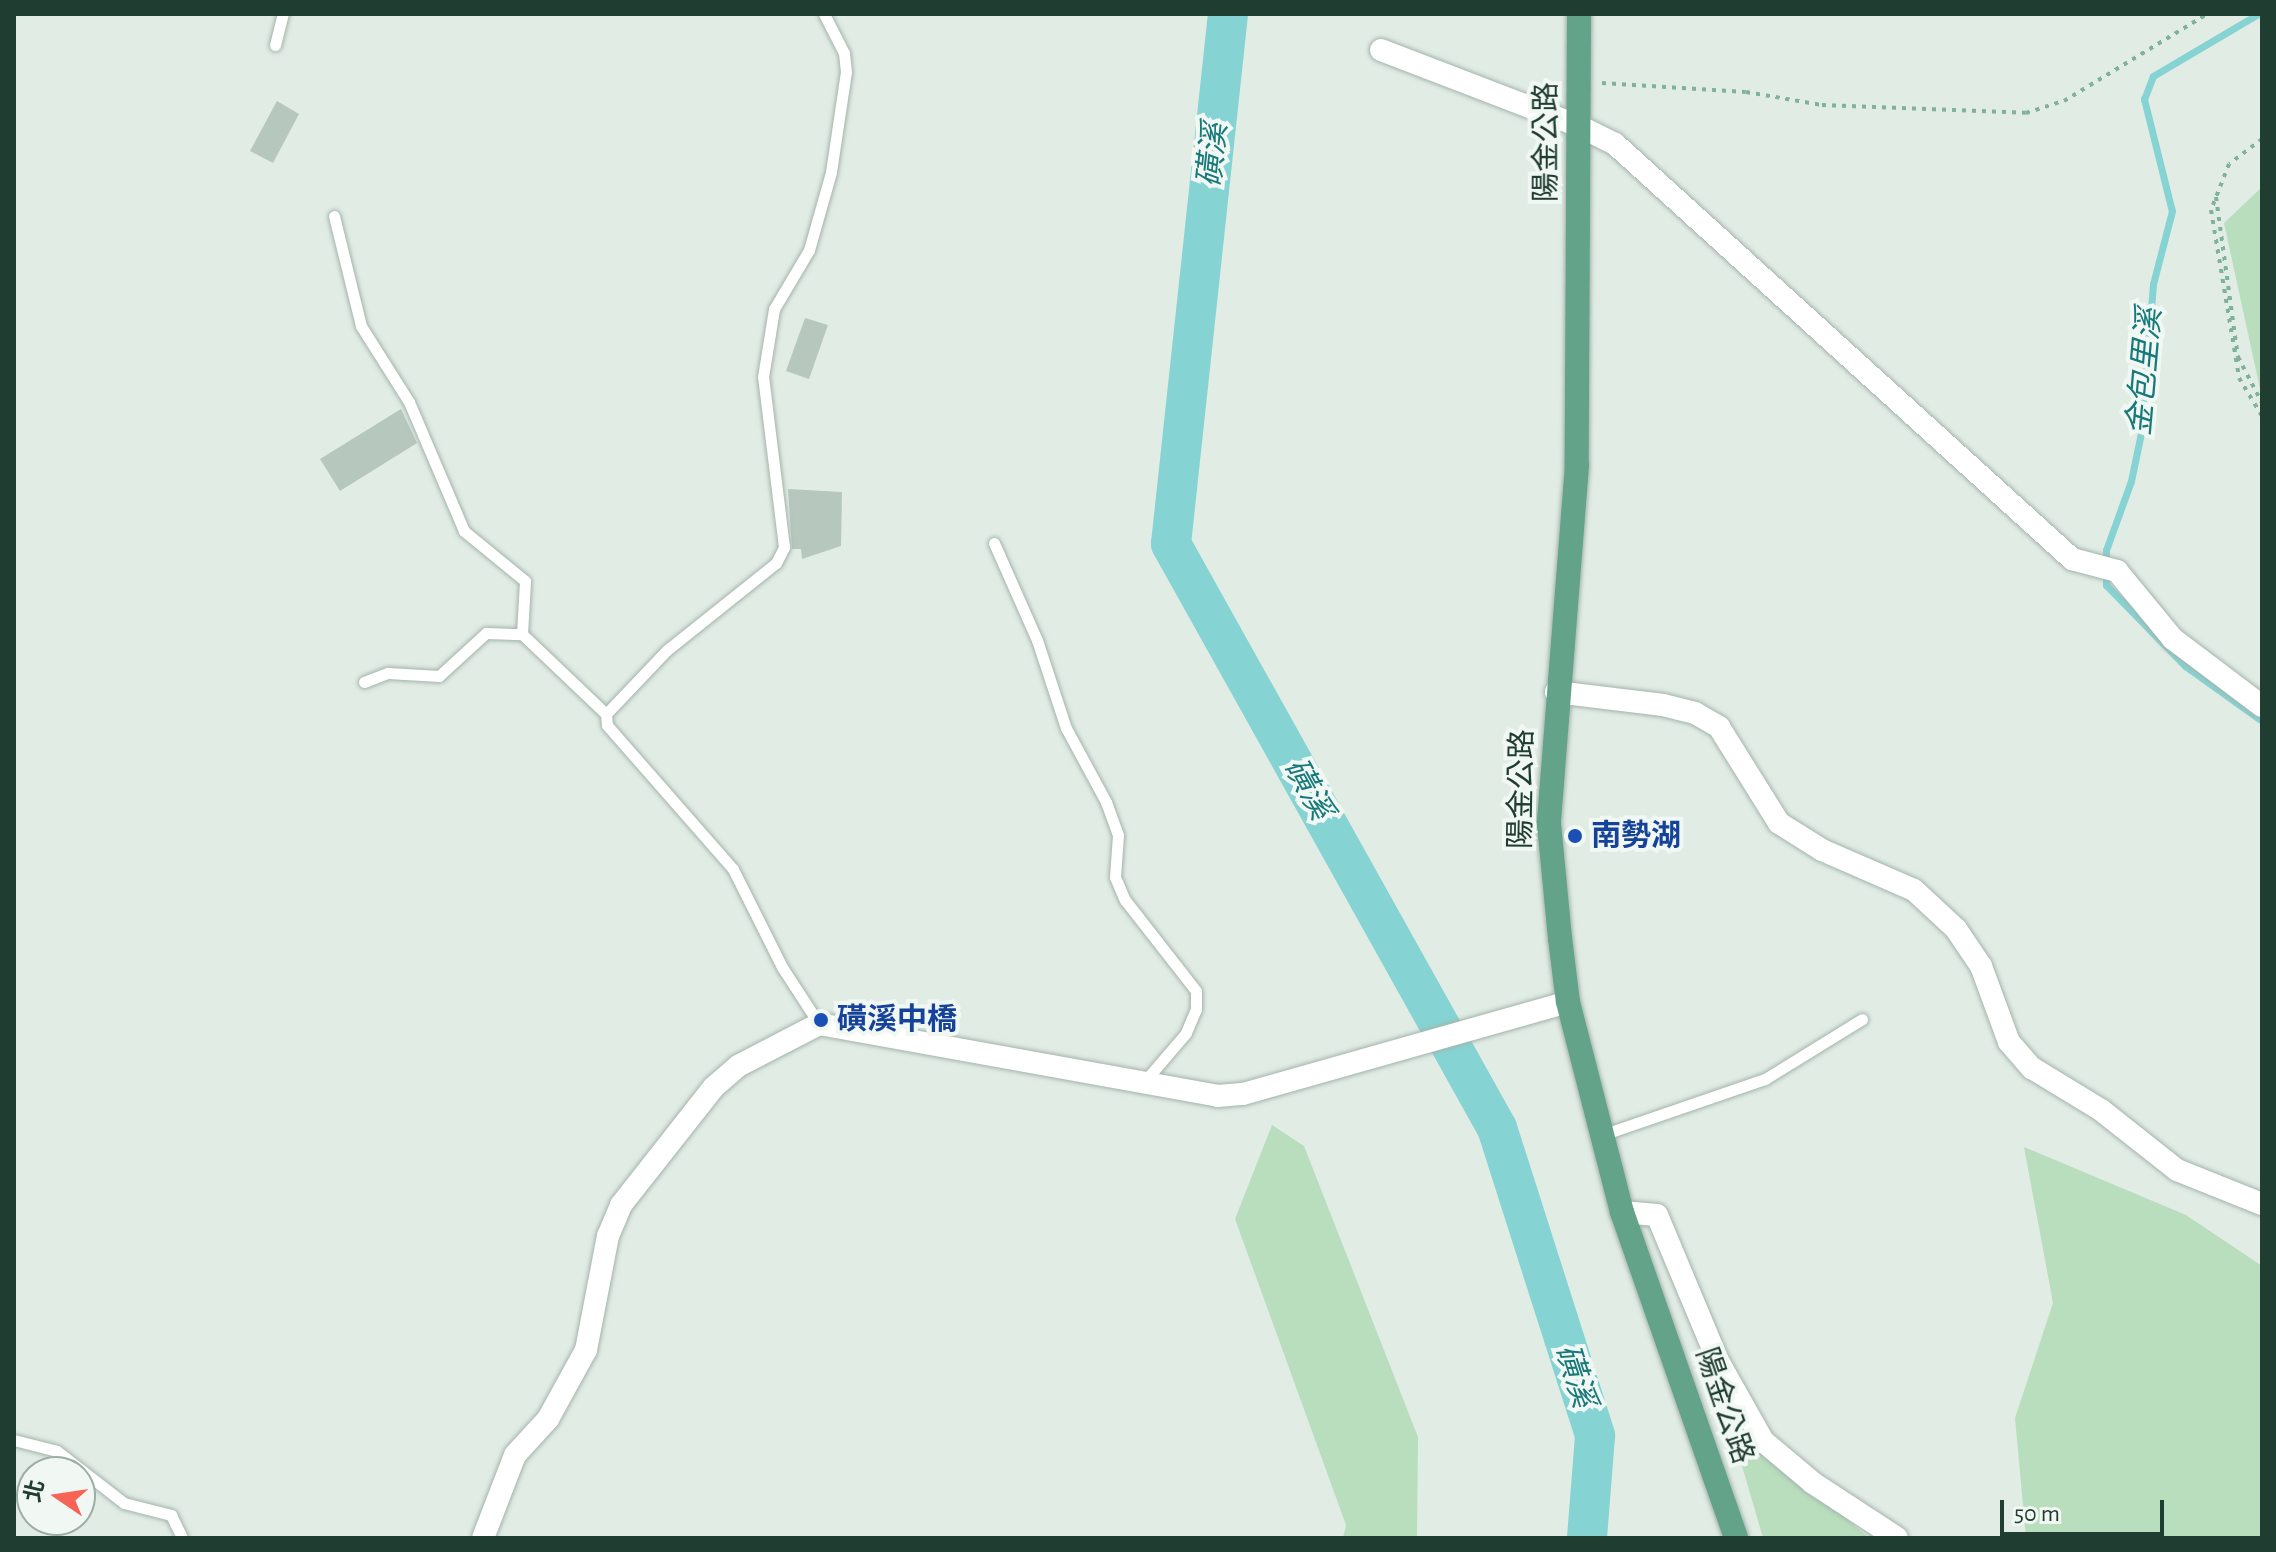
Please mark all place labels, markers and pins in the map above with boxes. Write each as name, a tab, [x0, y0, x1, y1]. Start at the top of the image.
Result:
place label: 南勢湖	[1591, 818, 1681, 854]
marker: 南勢湖	[1566, 827, 1584, 845]
place label: 磺溪中橋	[837, 1002, 957, 1038]
marker: 磺溪中橋	[812, 1011, 830, 1029]

